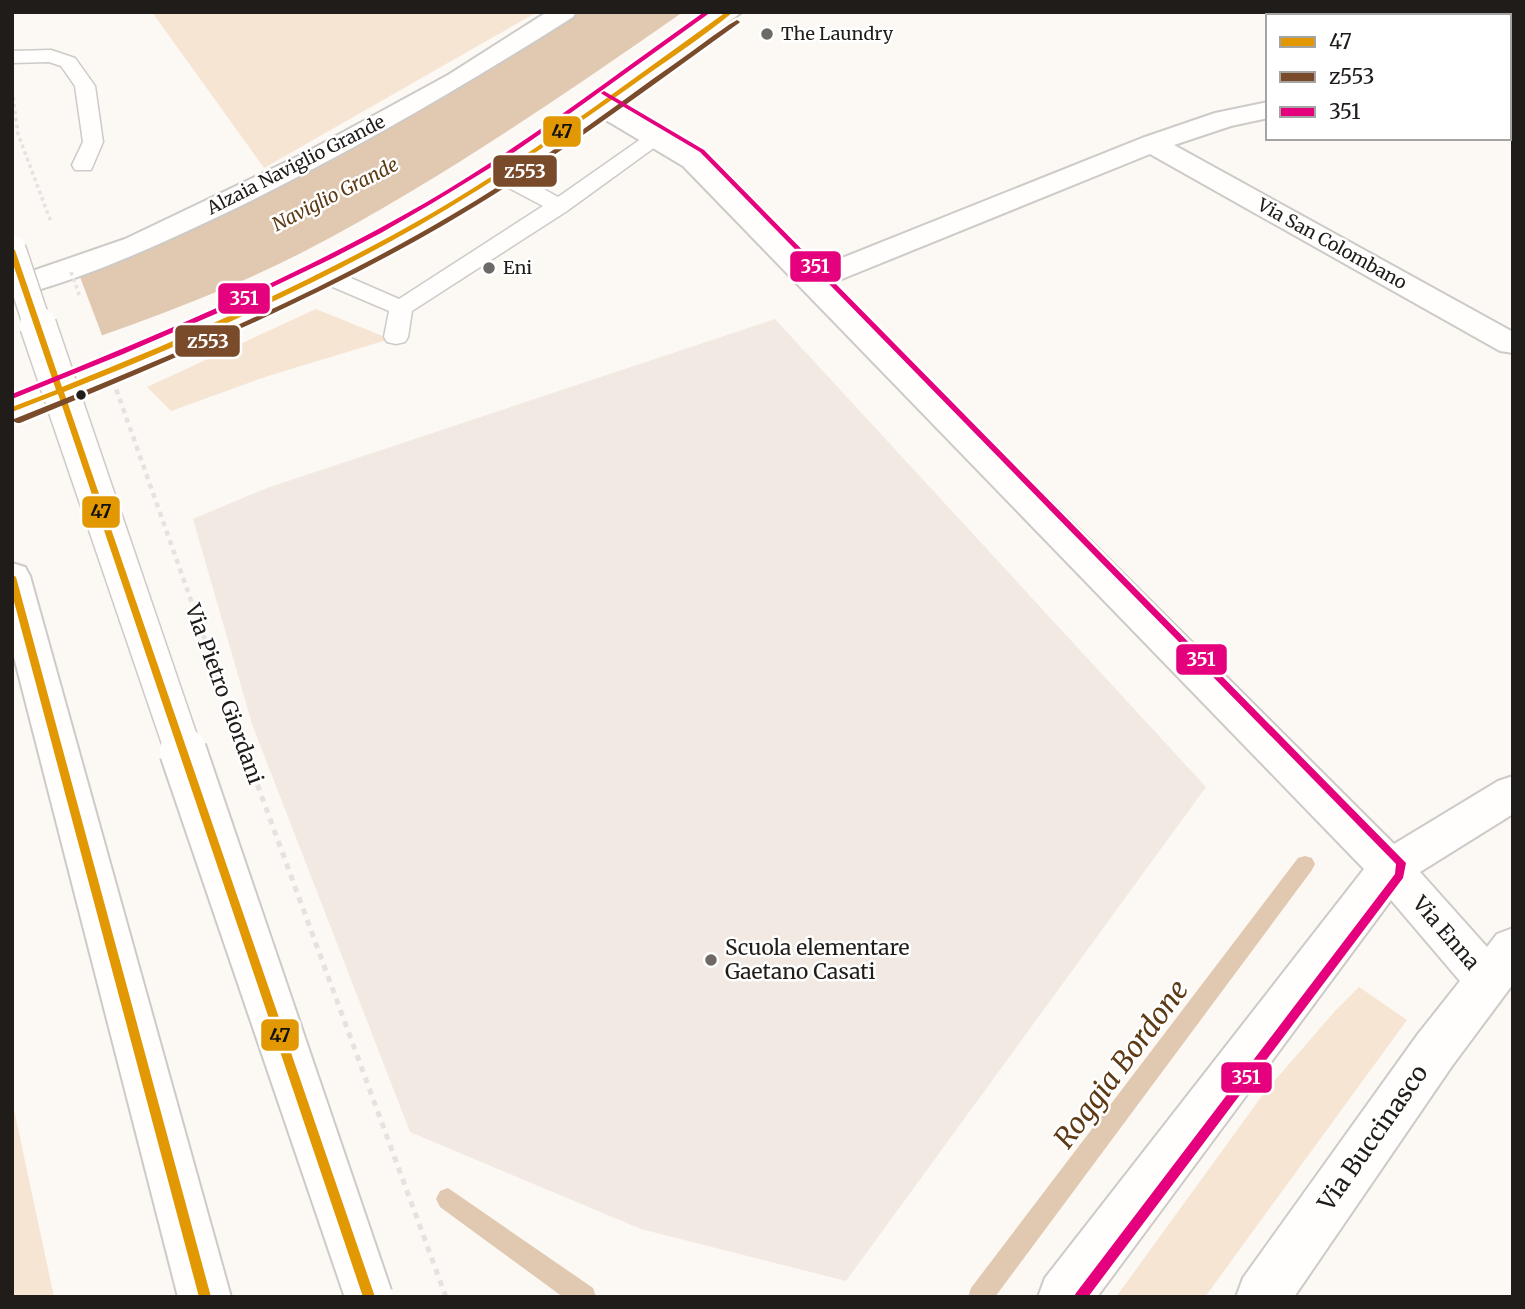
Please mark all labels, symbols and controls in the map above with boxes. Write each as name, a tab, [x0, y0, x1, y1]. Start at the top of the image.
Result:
legend	[1266, 14, 1511, 140]
place label: The Laundry	[781, 22, 894, 45]
marker: The Laundry	[759, 26, 775, 42]
text: 47	[1329, 28, 1352, 55]
text: z553	[1329, 63, 1375, 90]
text: 351	[1329, 98, 1361, 125]
street label: Alzaia Naviglio Grande	[203, 111, 389, 219]
line badge: 47	[542, 115, 582, 148]
text: 47	[551, 119, 573, 143]
water label: Naviglio Grande	[268, 152, 402, 236]
line badge: z553	[492, 154, 558, 188]
text: z553	[504, 159, 546, 183]
street label: Via San Colombano	[1253, 193, 1411, 294]
line badge: 351	[789, 250, 842, 283]
text: 351	[800, 254, 830, 278]
place label: Eni	[503, 256, 532, 279]
marker: Eni	[481, 260, 497, 276]
line badge: 351	[217, 282, 271, 315]
text: 351	[229, 286, 259, 310]
line badge: z553	[174, 324, 241, 358]
text: z553	[187, 329, 229, 353]
unlabelled marker	[74, 388, 88, 402]
line badge: 47	[81, 495, 121, 529]
text: 47	[90, 499, 112, 523]
street label: Via Pietro Giordani	[179, 599, 270, 788]
line badge: 351	[1175, 643, 1228, 676]
text: 351	[1186, 647, 1216, 671]
street label: Via Enna	[1406, 889, 1486, 975]
place label: Scuola elementare Gaetano Casati	[725, 934, 909, 985]
marker: Scuola elementare Gaetano Casati	[703, 952, 719, 968]
water label: Roggia Bordone	[1046, 973, 1196, 1155]
line badge: 47	[260, 1018, 300, 1052]
text: 47	[269, 1023, 291, 1047]
street label: Via Buccinasco	[1310, 1059, 1434, 1218]
line badge: 351	[1220, 1061, 1273, 1094]
text: 351	[1231, 1065, 1261, 1089]

